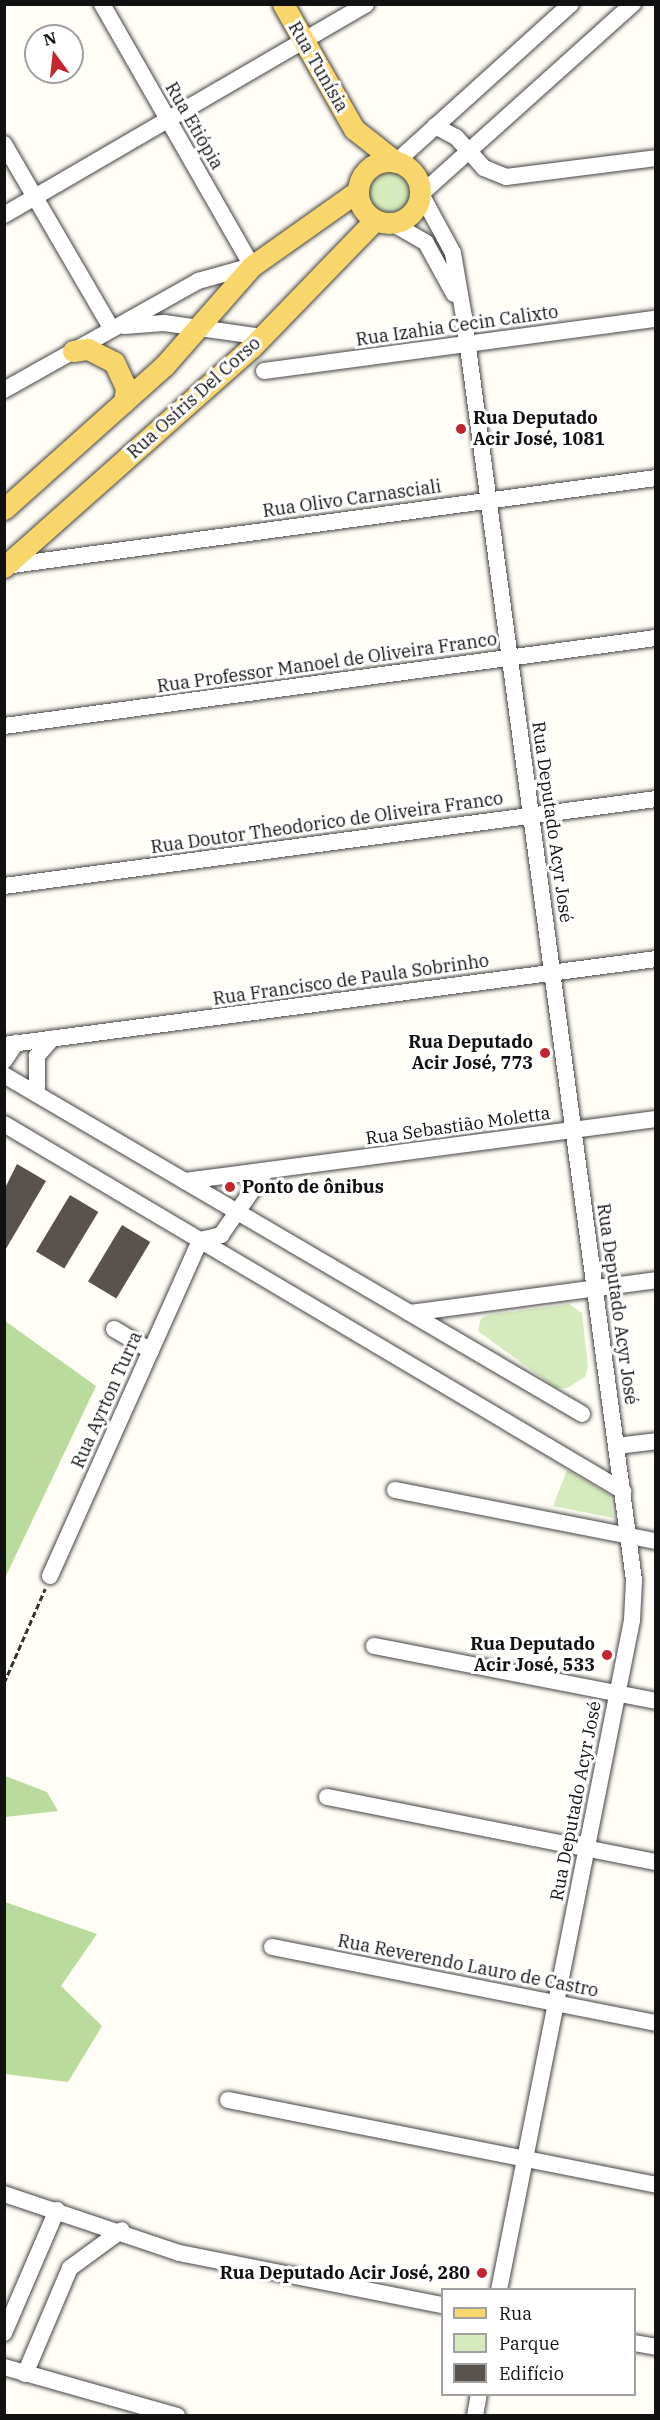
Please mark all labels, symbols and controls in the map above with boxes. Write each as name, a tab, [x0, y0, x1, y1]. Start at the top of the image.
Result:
street label: Rua Tunísia	[283, 18, 353, 116]
north arrow	[24, 24, 84, 84]
text: N	[41, 27, 59, 50]
street label: Rua Etiópia	[160, 78, 228, 174]
street label: Rua Izahia Cecin Calixto	[354, 301, 560, 351]
street label: Rua Osíris Del Corso	[123, 333, 265, 463]
place label: Rua Deputado Acir José, 1081	[473, 408, 605, 450]
marker: Rua Deputado Acir José, 1081	[454, 422, 468, 436]
street label: Rua Olivo Carnasciali	[261, 476, 443, 522]
street label: Rua Professor Manoel de Oliveira Franco	[156, 628, 498, 698]
street label: Rua Deputado Acyr José	[527, 720, 577, 924]
street label: Rua Doutor Theodorico de Oliveira Franco	[149, 788, 505, 858]
street label: Rua Francisco de Paula Sobrinho	[212, 950, 490, 1010]
place label: Rua Deputado Acir José, 773	[408, 1032, 533, 1074]
marker: Rua Deputado Acir José, 773	[538, 1046, 552, 1060]
street label: Rua Sebastião Moletta	[364, 1102, 552, 1150]
place label: Ponto de ônibus	[242, 1176, 384, 1198]
marker: Ponto de ônibus	[223, 1180, 237, 1194]
street label: Rua Deputado Acyr José	[592, 1202, 642, 1406]
street label: Rua Ayrton Turra	[67, 1328, 147, 1472]
place label: Rua Deputado Acir José, 533	[470, 1634, 595, 1676]
marker: Rua Deputado Acir José, 533	[600, 1648, 614, 1662]
street label: Rua Deputado Acyr José	[546, 1699, 606, 1903]
street label: Rua Reverendo Lauro de Castro	[336, 1930, 600, 2002]
place label: Rua Deputado Acir José, 280	[220, 2262, 470, 2284]
marker: Rua Deputado Acir José, 280	[475, 2266, 489, 2280]
legend	[441, 2288, 636, 2396]
text: Rua	[499, 2302, 532, 2325]
text: Parque	[499, 2332, 559, 2355]
text: Edifício	[499, 2362, 564, 2385]

